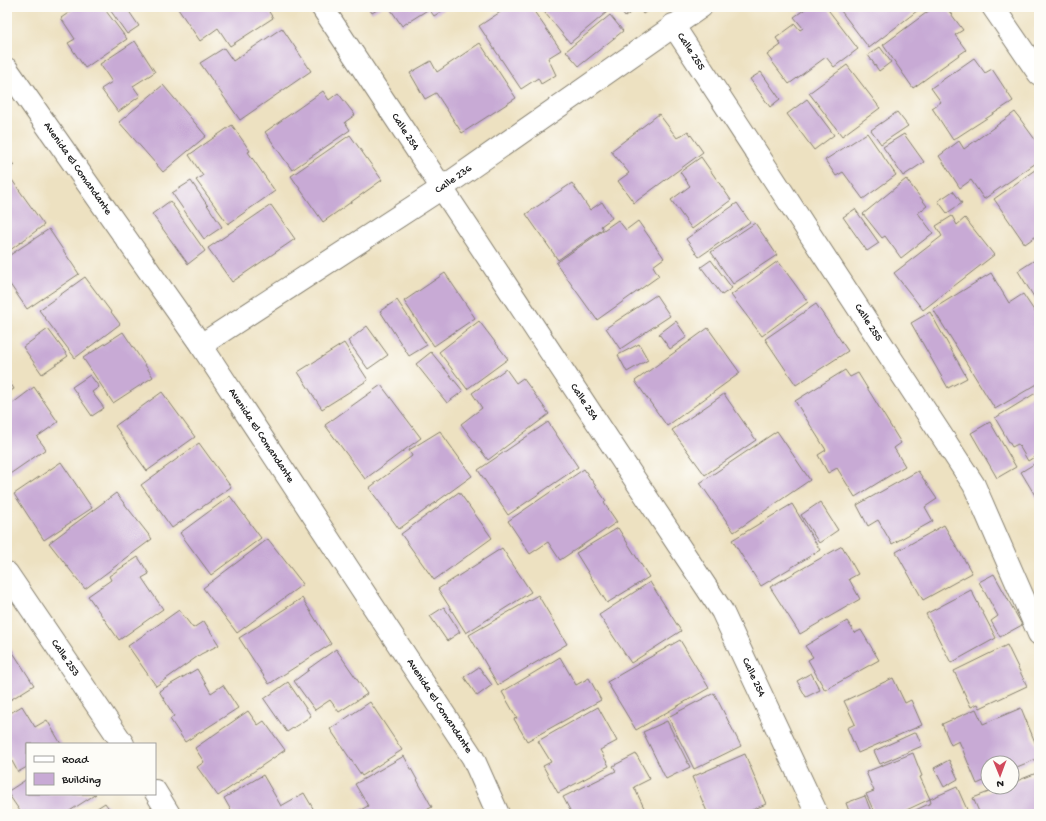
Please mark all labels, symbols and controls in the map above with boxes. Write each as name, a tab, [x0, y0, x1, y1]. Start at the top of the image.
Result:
street label: Calle 255	[674, 31, 707, 73]
street label: Calle 254	[388, 111, 422, 153]
street label: Avenida El Comandante	[40, 120, 114, 218]
street label: Calle 236	[433, 163, 475, 197]
street label: Calle 255	[851, 302, 885, 344]
street label: Calle 254	[567, 382, 601, 424]
street label: Avenida El Comandante	[225, 386, 296, 485]
street label: Calle 253	[48, 637, 82, 679]
street label: Calle 254	[739, 656, 768, 700]
street label: Avenida El Comandante	[404, 657, 475, 756]
legend	[26, 743, 156, 795]
text: Road	[62, 754, 89, 768]
north arrow	[980, 755, 1020, 795]
text: Building	[61, 774, 101, 788]
text: N	[996, 777, 1004, 789]

